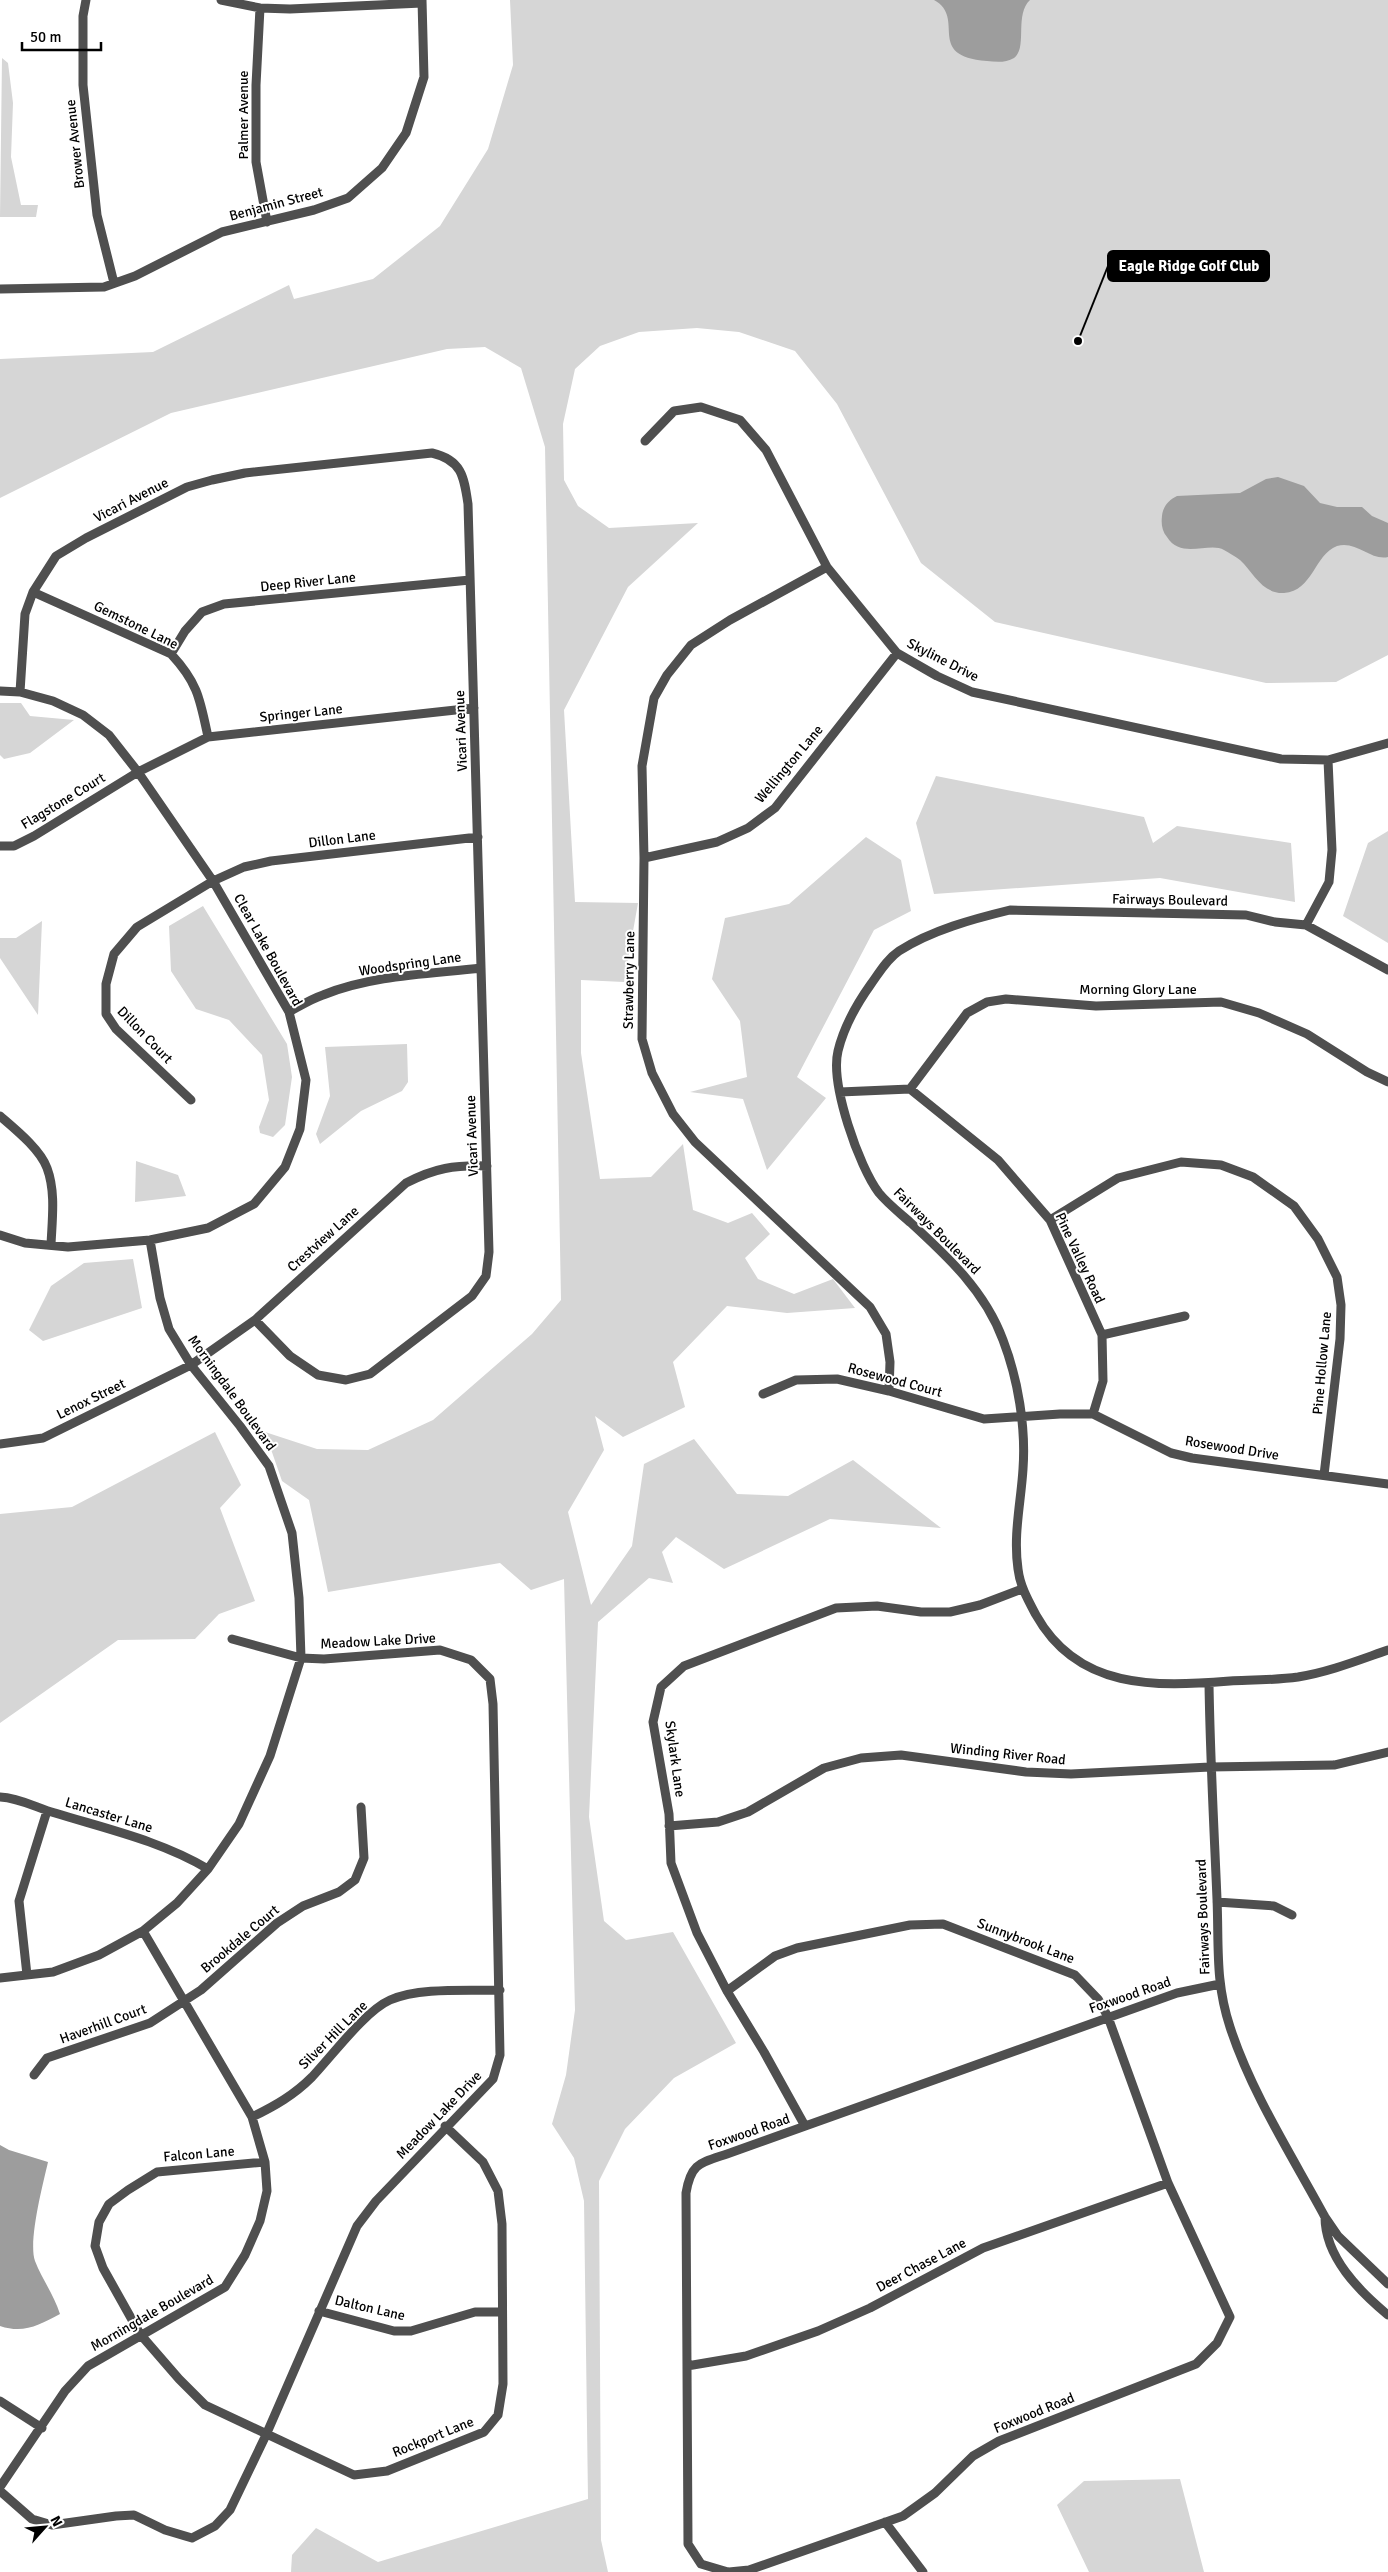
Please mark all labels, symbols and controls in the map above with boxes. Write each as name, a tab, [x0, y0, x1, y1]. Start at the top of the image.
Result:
scale bar	[22, 20, 101, 52]
text: 50 m	[30, 28, 61, 46]
street label: Palmer Avenue	[235, 70, 252, 160]
street label: Brower Avenue	[62, 99, 88, 189]
street label: Benjamin Street	[227, 183, 325, 225]
callout: Eagle Ridge Golf Club	[1108, 251, 1269, 281]
text: Eagle Ridge Golf Club	[1119, 257, 1259, 275]
street label: Vicari Avenue	[91, 474, 171, 526]
street label: Deep River Lane	[259, 569, 357, 595]
street label: Gemstone Lane	[91, 597, 181, 653]
street label: Skyline Drive	[904, 635, 982, 685]
street label: Vicari Avenue	[451, 690, 471, 772]
street label: Springer Lane	[259, 700, 343, 726]
street label: Wellington Lane	[751, 721, 827, 807]
street label: Flagstone Court	[18, 769, 108, 833]
street label: Dillon Lane	[307, 826, 377, 852]
street label: Fairways Boulevard	[1112, 890, 1228, 910]
street label: Clear Lake Boulevard	[230, 891, 306, 1009]
street label: Strawberry Lane	[620, 931, 638, 1029]
street label: Woodspring Lane	[358, 948, 462, 980]
street label: Morning Glory Lane	[1079, 981, 1197, 998]
street label: Dillon Court	[114, 1003, 176, 1067]
street label: Vicari Avenue	[462, 1095, 482, 1177]
street label: Fairways Boulevard	[890, 1184, 984, 1278]
street label: Crestview Lane	[284, 1202, 362, 1276]
street label: Pine Valley Road	[1052, 1210, 1108, 1306]
street label: Pine Hollow Lane	[1309, 1311, 1335, 1415]
street label: Morningdale Boulevard	[184, 1332, 280, 1454]
street label: Rosewood Court	[846, 1359, 944, 1401]
street label: Lenox Street	[54, 1375, 128, 1423]
street label: Rosewood Drive	[1184, 1432, 1280, 1464]
street label: Meadow Lake Drive	[320, 1629, 436, 1653]
street label: Skylark Lane	[661, 1720, 689, 1798]
street label: Winding River Road	[949, 1739, 1067, 1769]
street label: Lancaster Lane	[63, 1794, 155, 1836]
street label: Fairways Boulevard	[1192, 1859, 1214, 1975]
street label: Brookdale Court	[197, 1901, 283, 1977]
street label: Sunnybrook Lane	[975, 1915, 1077, 1967]
street label: Foxwood Road	[1087, 1973, 1173, 2017]
street label: Silver Hill Lane	[295, 1997, 371, 2073]
street label: Haverhill Court	[57, 2000, 149, 2048]
street label: Meadow Lake Drive	[393, 2068, 485, 2162]
street label: Foxwood Road	[706, 2110, 792, 2154]
street label: Falcon Lane	[163, 2142, 235, 2166]
street label: Deer Chase Lane	[873, 2234, 969, 2296]
street label: Morningdale Boulevard	[88, 2271, 216, 2355]
street label: Dalton Lane	[333, 2292, 407, 2324]
street label: Foxwood Road	[991, 2389, 1077, 2437]
street label: Rockport Lane	[390, 2413, 476, 2461]
north arrow	[20, 2502, 70, 2552]
text: N	[46, 2513, 66, 2530]

